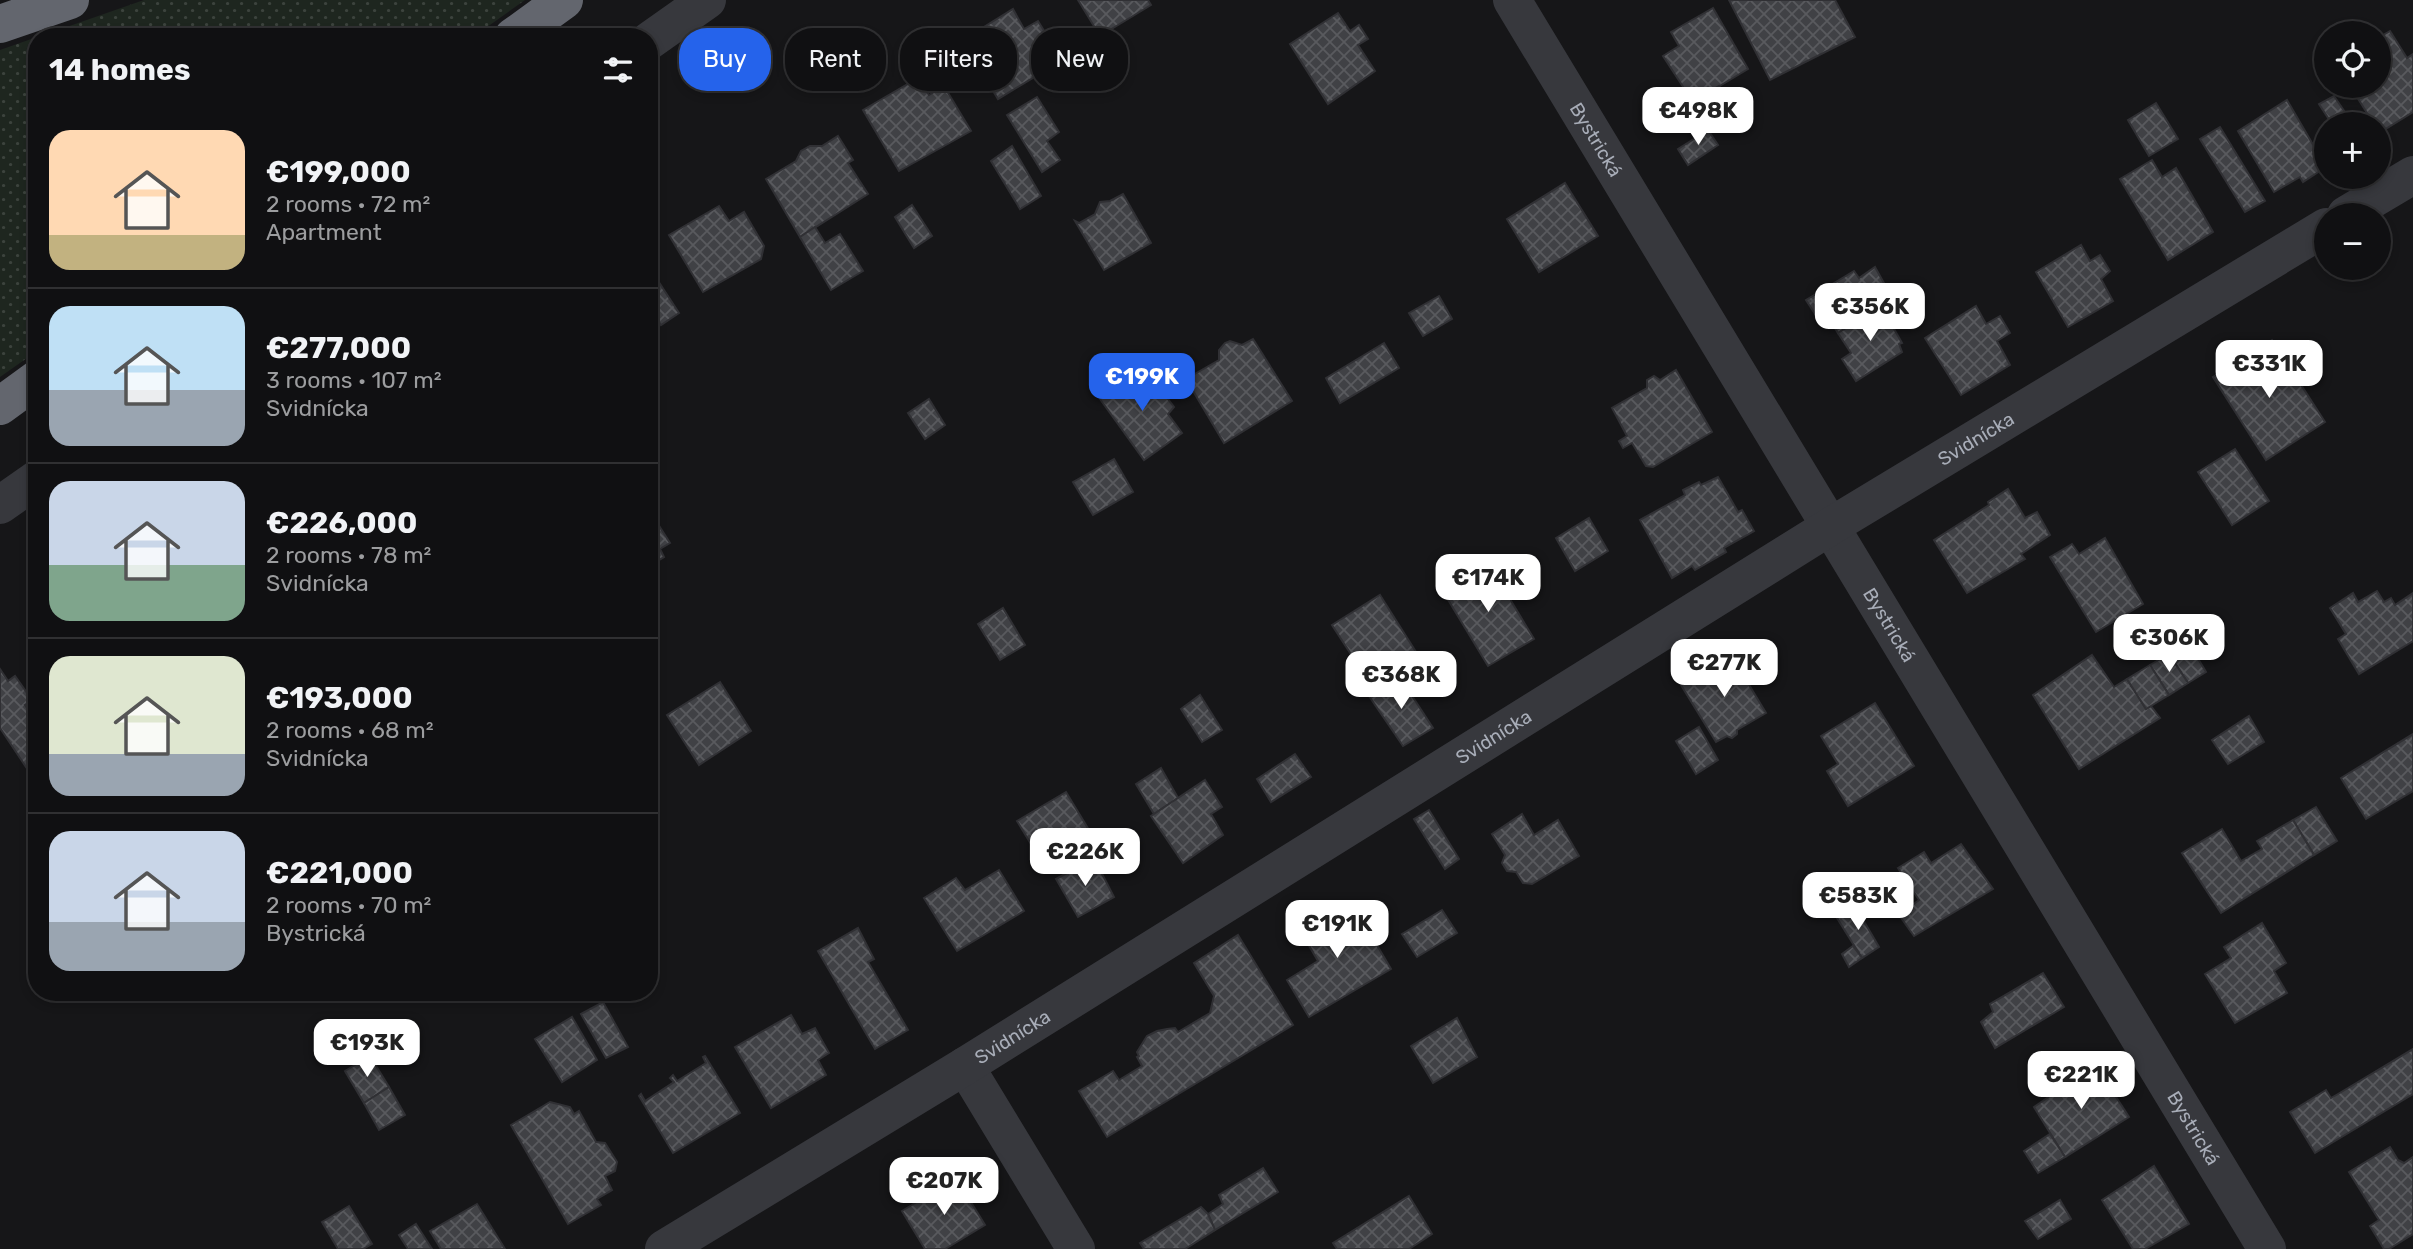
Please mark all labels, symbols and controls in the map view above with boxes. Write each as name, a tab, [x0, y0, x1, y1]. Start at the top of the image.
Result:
map controls	[2314, 21, 2391, 280]
button: locate	[2314, 21, 2391, 98]
chip: Buy	[679, 28, 771, 91]
chip: Rent	[785, 28, 886, 91]
chip: Filters	[900, 28, 1017, 91]
chip: New	[1031, 28, 1128, 91]
icon: filters	[599, 51, 637, 89]
text: 14 homes	[49, 52, 191, 88]
pin: €498K	[1649, 88, 1747, 147]
text: €498K	[1658, 96, 1738, 124]
street label: Bystrická	[1565, 99, 1627, 181]
button: +	[2314, 112, 2391, 189]
text: €199,000	[266, 154, 411, 190]
icon: home	[105, 158, 189, 242]
text: 2 rooms · 72 m²	[266, 190, 430, 218]
button: −	[2314, 203, 2391, 280]
text: Apartment	[266, 218, 382, 246]
pin: €356K	[1821, 284, 1919, 343]
text: €356K	[1831, 292, 1909, 320]
text: €277,000	[266, 330, 411, 366]
icon: home	[105, 334, 189, 418]
pin: €331K	[2220, 340, 2318, 400]
text: €331K	[2232, 349, 2306, 377]
pin: €199K	[1093, 354, 1191, 413]
text: €199K	[1105, 362, 1179, 390]
text: 3 rooms · 107 m²	[266, 366, 442, 394]
text: Svidnícka	[266, 394, 369, 422]
street label: Svidnícka	[1934, 407, 2018, 471]
text: €226,000	[266, 505, 417, 541]
icon: home	[105, 509, 189, 593]
text: 2 rooms · 78 m²	[266, 541, 431, 569]
pin: €174K	[1439, 554, 1537, 614]
text: €174K	[1452, 563, 1524, 591]
text: Svidnícka	[266, 569, 369, 597]
street label: Bystrická	[1858, 584, 1920, 666]
pin: €306K	[2120, 614, 2218, 674]
text: €306K	[2129, 623, 2209, 651]
pin: €277K	[1675, 640, 1773, 699]
text: €277K	[1687, 648, 1761, 676]
pin: €368K	[1352, 652, 1450, 711]
text: €368K	[1361, 660, 1441, 688]
text: €193,000	[266, 680, 413, 716]
icon: home	[105, 684, 189, 768]
street label: Svidnícka	[1452, 705, 1536, 769]
text: 2 rooms · 68 m²	[266, 716, 434, 744]
text: Svidnícka	[266, 744, 369, 772]
pin: €226K	[1036, 828, 1134, 888]
text: €226K	[1046, 837, 1124, 865]
text: €221,000	[266, 855, 413, 891]
icon: home	[105, 859, 189, 943]
pin: €583K	[1809, 872, 1907, 932]
text: €583K	[1819, 881, 1897, 909]
text: 2 rooms · 70 m²	[266, 891, 431, 919]
pin: €191K	[1288, 900, 1386, 960]
text: €191K	[1302, 909, 1372, 937]
text: Bystrická	[266, 919, 366, 947]
street label: Svidnícka	[970, 1005, 1055, 1069]
pin: €193K	[318, 1020, 416, 1079]
text: €193K	[330, 1028, 404, 1056]
pin: €221K	[2032, 1052, 2130, 1111]
text: €221K	[2044, 1060, 2118, 1088]
street label: Bystrická	[2162, 1087, 2225, 1169]
pin: €207K	[895, 1158, 993, 1217]
text: €207K	[905, 1166, 983, 1194]

